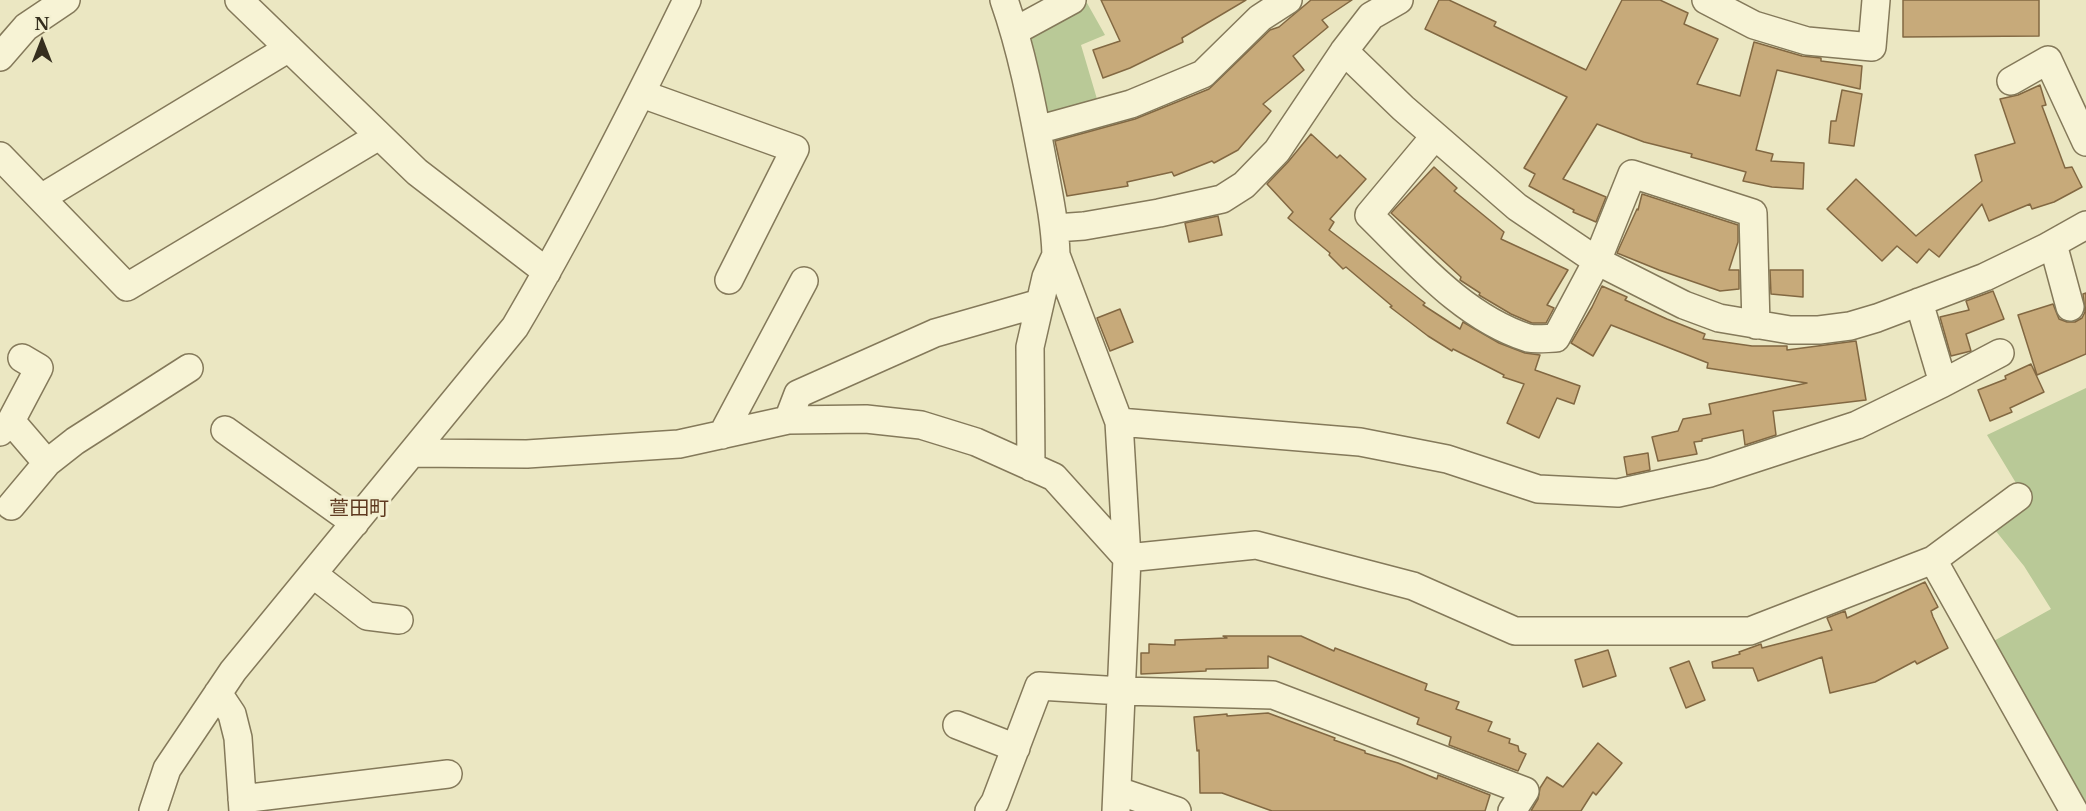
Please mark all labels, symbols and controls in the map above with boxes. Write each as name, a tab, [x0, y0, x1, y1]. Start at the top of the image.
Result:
north arrow	[12, 12, 72, 72]
text: N	[34, 14, 50, 34]
district label: 萱田町	[329, 497, 389, 521]

